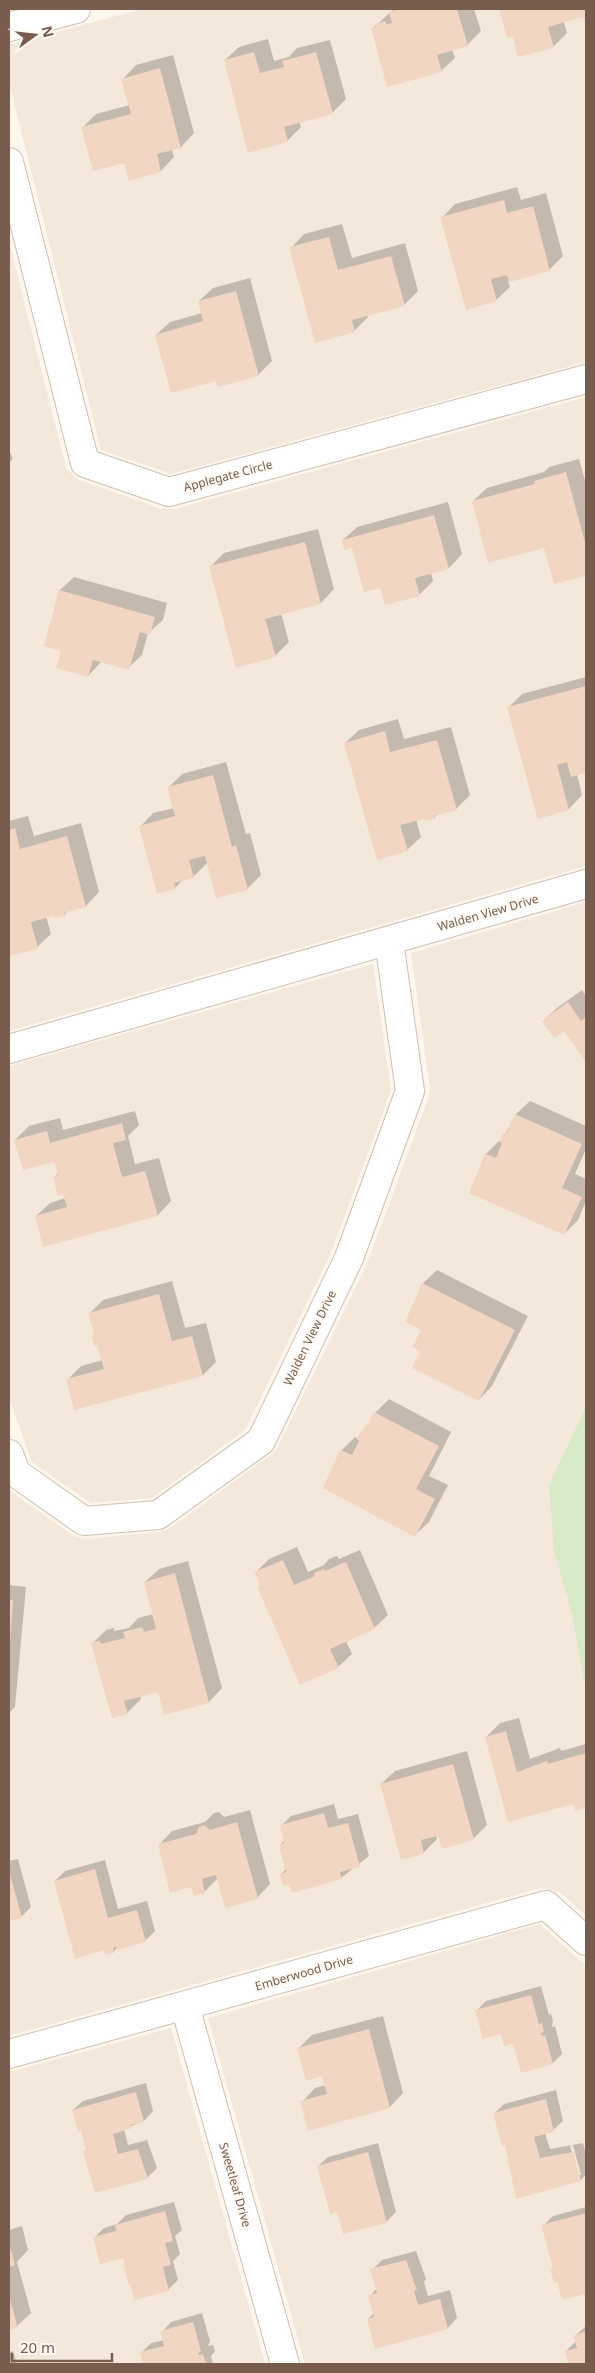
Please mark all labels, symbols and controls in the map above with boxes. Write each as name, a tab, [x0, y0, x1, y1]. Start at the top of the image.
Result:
north arrow	[10, 10, 60, 60]
text: N	[37, 24, 59, 39]
street label: Applegate Circle	[181, 455, 275, 496]
street label: Walden View Drive	[435, 890, 541, 935]
street label: Walden View Drive	[279, 1287, 340, 1388]
street label: Emberwood Drive	[253, 1950, 355, 1995]
street label: Sweetleaf Drive	[215, 2141, 256, 2229]
scale bar	[12, 2330, 112, 2362]
text: 20 m	[20, 2337, 55, 2357]

